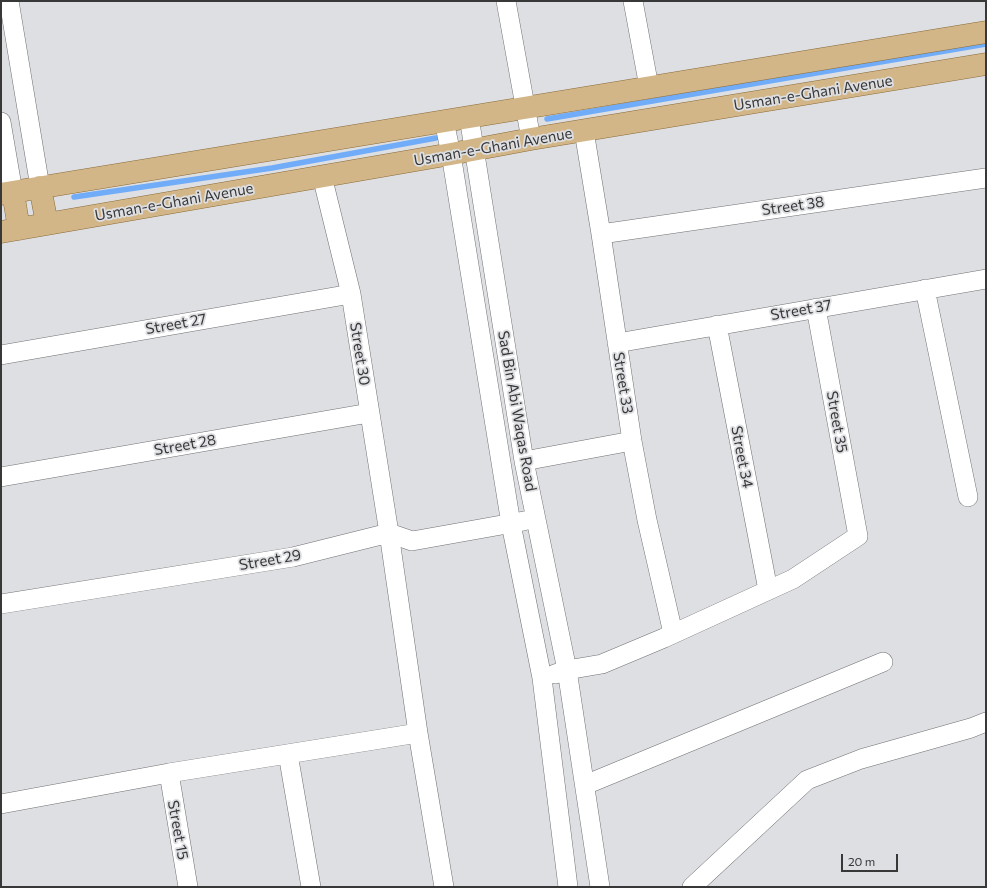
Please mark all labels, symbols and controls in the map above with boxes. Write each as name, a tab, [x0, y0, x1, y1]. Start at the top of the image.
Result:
street label: Usman-e-Ghani Avenue	[732, 72, 894, 114]
street label: Usman-e-Ghani Avenue	[412, 124, 574, 170]
street label: Usman-e-Ghani Avenue	[93, 179, 255, 225]
street label: Street 38	[761, 193, 825, 219]
street label: Street 37	[769, 296, 833, 324]
street label: Street 27	[144, 310, 208, 338]
street label: Street 30	[346, 321, 374, 387]
street label: Sad Bin Abi Waqas Road	[494, 329, 540, 493]
street label: Street 33	[609, 351, 637, 415]
street label: Street 35	[823, 390, 851, 454]
street label: Street 34	[727, 424, 757, 490]
street label: Street 28	[153, 431, 217, 459]
street label: Street 29	[238, 546, 302, 574]
street label: Street 15	[164, 799, 192, 861]
scale bar	[843, 846, 900, 872]
text: 20 m	[848, 854, 875, 868]

